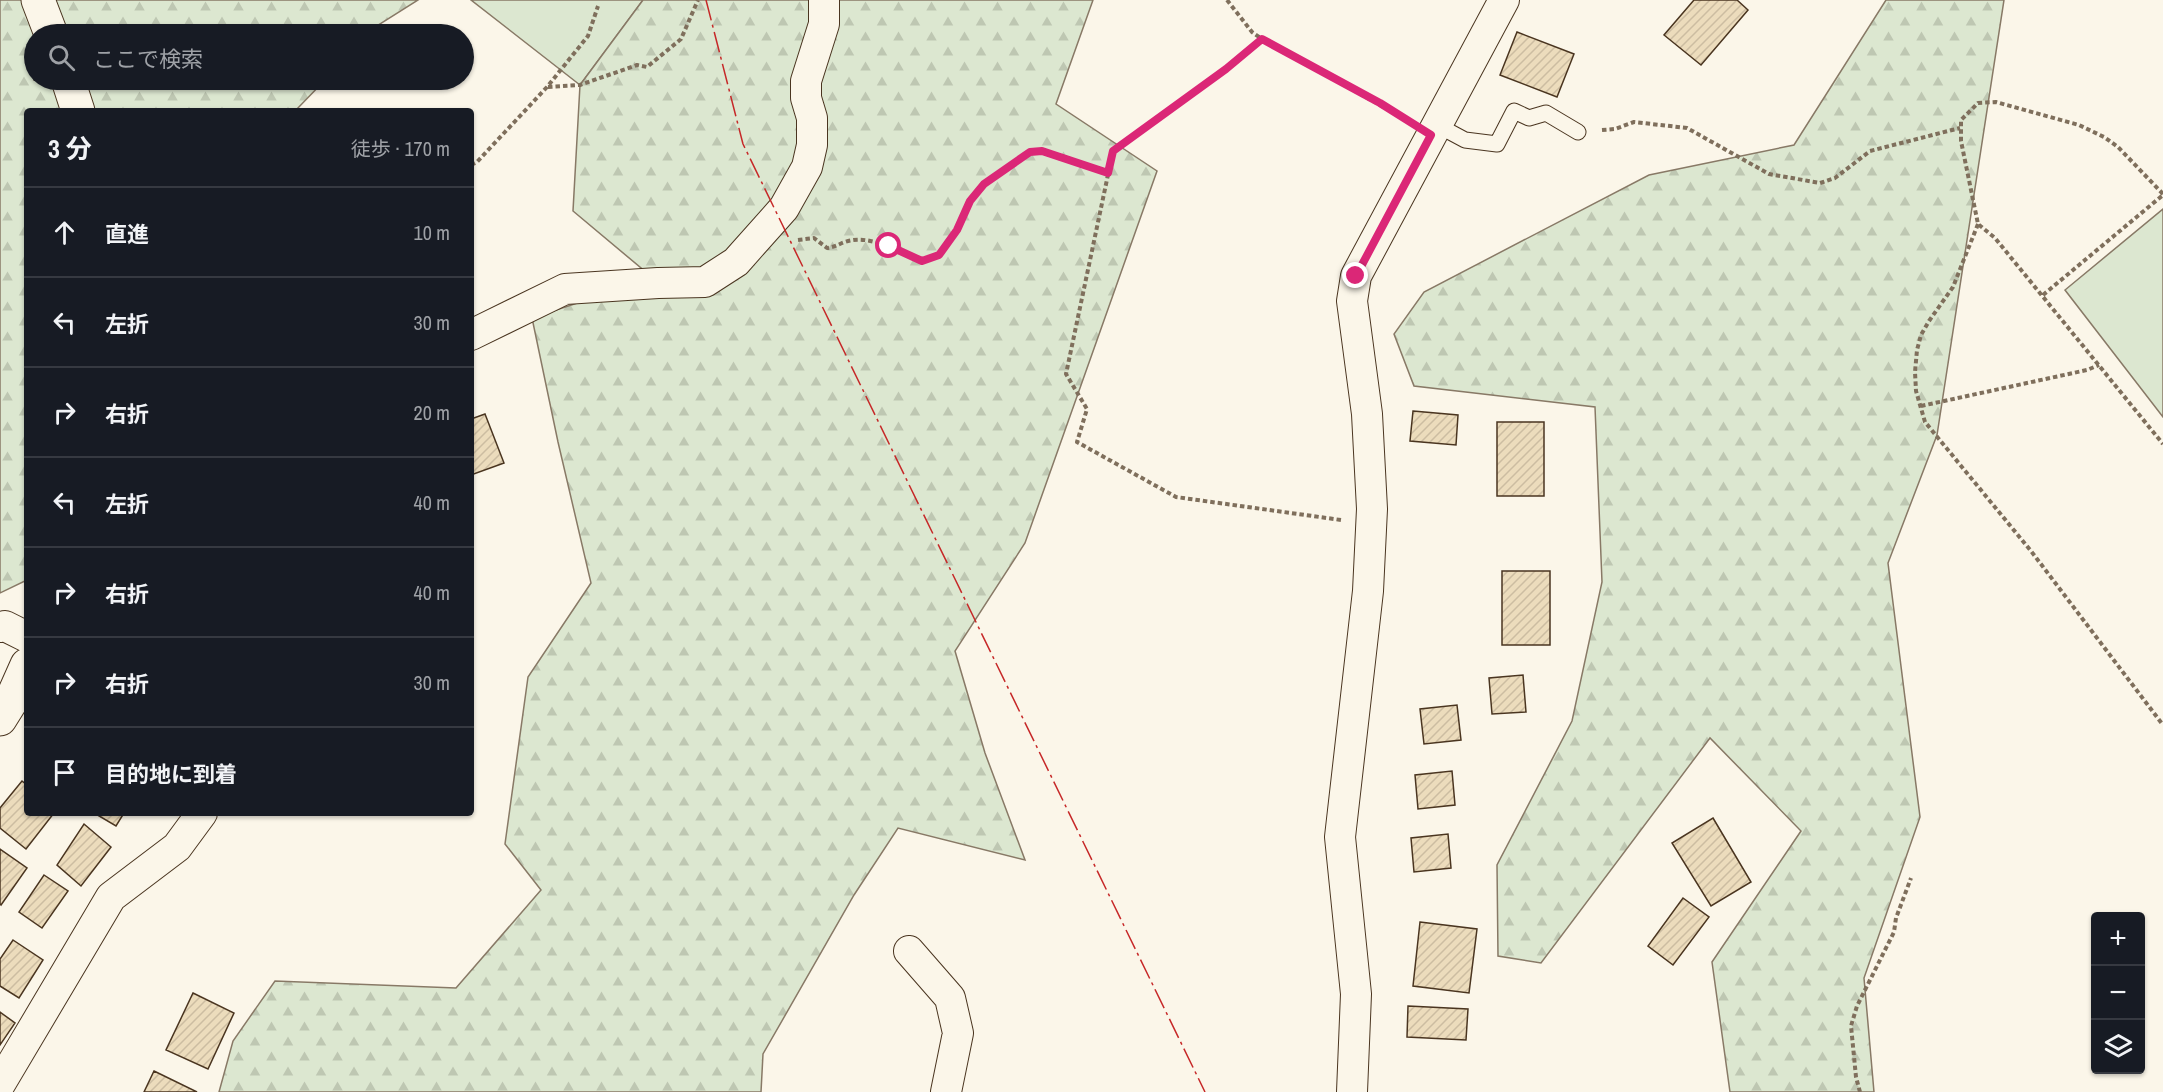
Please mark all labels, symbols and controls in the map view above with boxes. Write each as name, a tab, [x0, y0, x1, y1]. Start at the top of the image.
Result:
search box	[24, 24, 474, 90]
icon: search	[45, 41, 78, 74]
text: ここで検索	[93, 44, 203, 74]
text: 3 分	[48, 131, 92, 166]
text: 徒歩 · 170 m	[351, 135, 450, 162]
icon: ahead	[48, 216, 81, 249]
text: 直進	[105, 219, 149, 249]
text: 10 m	[414, 219, 450, 246]
route start	[875, 232, 901, 258]
route end	[1342, 262, 1368, 288]
icon: left	[48, 306, 81, 339]
text: 左折	[105, 309, 149, 339]
text: 30 m	[414, 309, 450, 336]
icon: right	[48, 396, 81, 429]
text: 右折	[105, 399, 149, 429]
text: 20 m	[414, 399, 450, 426]
icon: left	[48, 486, 81, 519]
text: 左折	[105, 489, 149, 519]
text: 40 m	[414, 489, 450, 516]
icon: right	[48, 576, 81, 609]
text: 右折	[105, 579, 149, 609]
text: 40 m	[414, 579, 450, 606]
icon: right	[48, 666, 81, 699]
text: 右折	[105, 669, 149, 699]
text: 30 m	[414, 669, 450, 696]
icon: arrive	[48, 756, 81, 789]
text: 目的地に到着	[105, 759, 237, 789]
map controls	[2091, 912, 2145, 1074]
button: +	[2091, 912, 2145, 966]
button: −	[2091, 966, 2145, 1020]
button: layers	[2091, 1020, 2145, 1074]

